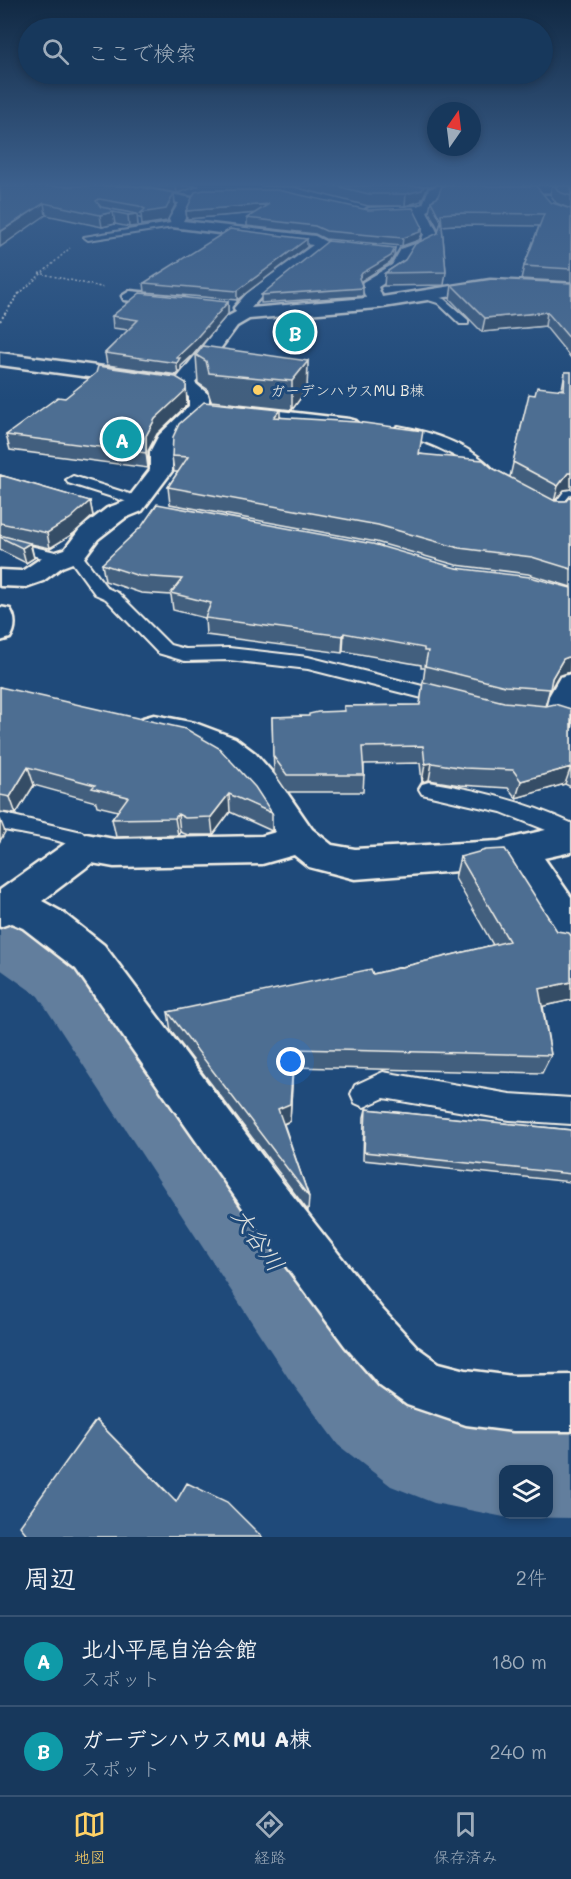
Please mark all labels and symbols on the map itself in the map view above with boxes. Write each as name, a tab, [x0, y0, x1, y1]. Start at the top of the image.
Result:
north arrow	[427, 102, 481, 156]
pin: B	[276, 310, 314, 354]
place label: ガーデンハウスMU B棟	[270, 380, 425, 400]
marker: ガーデンハウスMU B棟	[251, 383, 265, 397]
pin: A	[102, 416, 142, 462]
your location	[276, 1047, 305, 1076]
water label: 大谷川	[226, 1201, 292, 1277]

